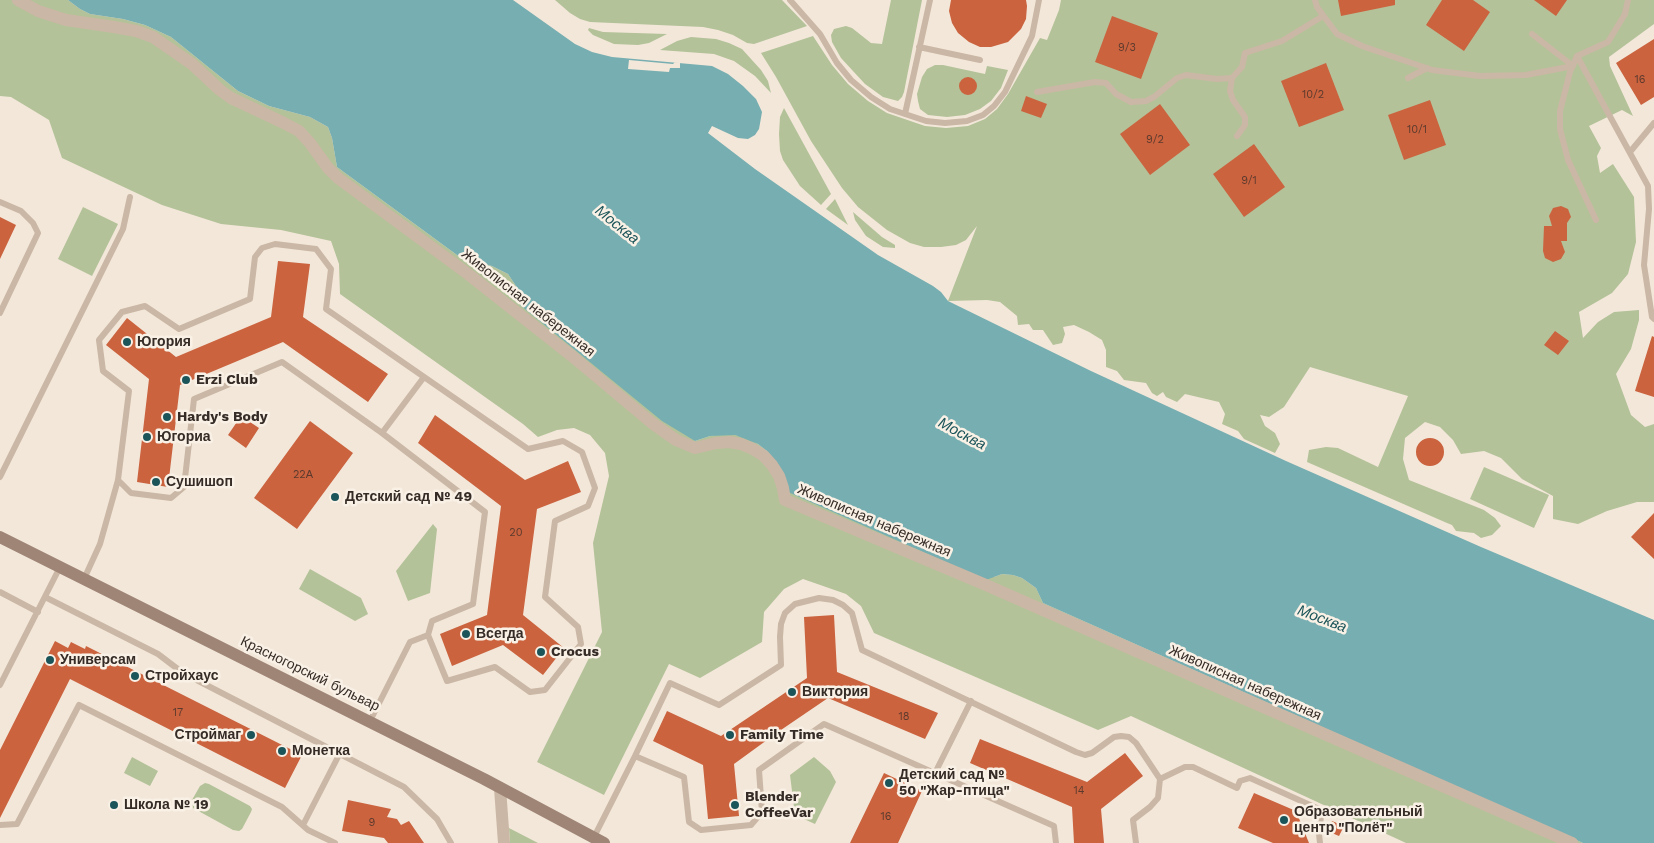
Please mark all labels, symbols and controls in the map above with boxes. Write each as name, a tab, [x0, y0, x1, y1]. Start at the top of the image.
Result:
house number: 9/3	[1118, 41, 1136, 55]
house number: 16	[1635, 73, 1645, 87]
house number: 10/2	[1302, 88, 1324, 102]
house number: 10/1	[1407, 123, 1427, 137]
house number: 9/2	[1146, 133, 1164, 147]
house number: 9/1	[1241, 174, 1257, 188]
water label: Москва	[591, 202, 643, 248]
street label: Живописная набережная	[458, 246, 598, 360]
place label: Югория	[137, 334, 191, 350]
marker: Югория	[121, 336, 133, 348]
place label: Erzi Club	[196, 372, 258, 388]
marker: Erzi Club	[180, 374, 192, 386]
place label: Hardy's Body	[177, 409, 268, 425]
marker: Hardy's Body	[161, 411, 173, 423]
water label: Москва	[935, 414, 989, 454]
place label: Югориа	[157, 429, 211, 445]
marker: Югориа	[141, 431, 153, 443]
house number: 22А	[293, 468, 313, 482]
place label: Сушишоп	[166, 474, 233, 490]
marker: Сушишоп	[150, 476, 162, 488]
street label: Живописная набережная	[795, 481, 953, 561]
place label: Детский сад № 49	[345, 489, 472, 505]
marker: Детский сад № 49	[329, 491, 341, 503]
house number: 20	[509, 526, 523, 540]
water label: Москва	[1295, 601, 1349, 637]
place label: Всегда	[476, 626, 524, 642]
marker: Всегда	[460, 628, 472, 640]
street label: Красногорский бульвар	[238, 633, 382, 715]
street label: Живописная набережная	[1166, 642, 1324, 724]
place label: Crocus	[551, 644, 599, 660]
marker: Crocus	[535, 646, 547, 658]
place label: Универсам	[60, 652, 136, 668]
marker: Универсам	[44, 654, 56, 666]
place label: Стройхаус	[145, 668, 218, 684]
marker: Стройхаус	[129, 670, 141, 682]
place label: Виктория	[802, 684, 868, 700]
marker: Виктория	[786, 686, 798, 698]
house number: 17	[173, 706, 183, 720]
house number: 18	[898, 710, 910, 724]
place label: Строймаг	[175, 727, 241, 743]
place label: Family Time	[740, 727, 824, 743]
marker: Строймаг	[245, 729, 257, 741]
marker: Family Time	[724, 729, 736, 741]
place label: Монетка	[292, 743, 350, 759]
marker: Монетка	[276, 745, 288, 757]
place label: Детский сад № 50 "Жар-птица"	[899, 767, 1010, 800]
marker: Детский сад № 50 "Жар-птица"	[883, 777, 895, 789]
house number: 14	[1073, 784, 1085, 798]
place label: Blender CoffeeVar	[745, 789, 813, 822]
place label: Школа № 19	[124, 797, 209, 813]
marker: Школа № 19	[108, 799, 120, 811]
marker: Blender CoffeeVar	[729, 799, 741, 811]
place label: Образовательный центр "Полёт"	[1294, 804, 1423, 836]
house number: 16	[881, 810, 891, 824]
marker: Образовательный центр "Полёт"	[1278, 814, 1290, 826]
house number: 9	[369, 816, 375, 830]

